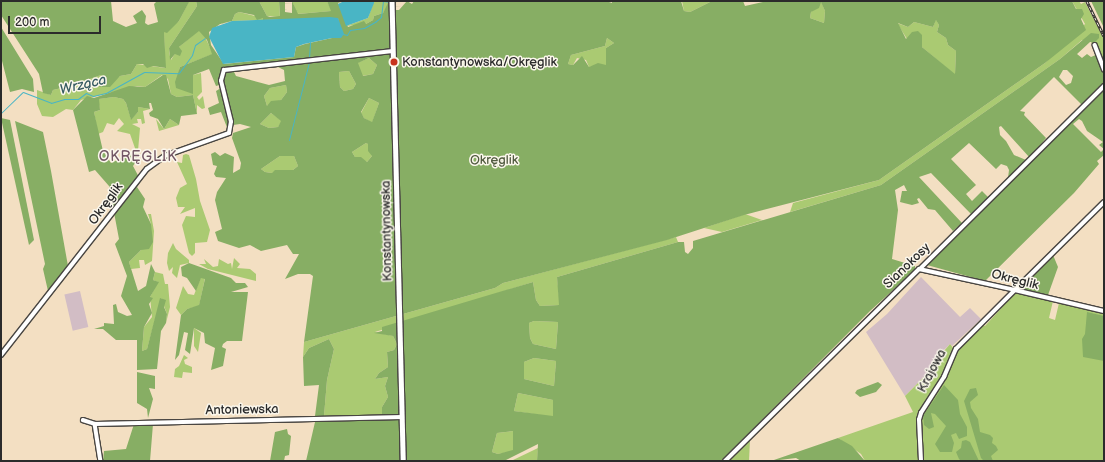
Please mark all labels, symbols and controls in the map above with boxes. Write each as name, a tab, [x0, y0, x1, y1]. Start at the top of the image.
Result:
scale bar	[10, 8, 103, 34]
text: 200 m	[15, 15, 49, 30]
place label: Konstantynowska/Okręglik	[402, 54, 557, 70]
marker: Konstantynowska/Okręglik	[389, 57, 399, 67]
water label: Wrząca	[58, 71, 108, 99]
district label: OKRĘGLIK	[99, 149, 177, 165]
park label: Okręglik	[470, 152, 518, 168]
street label: Okręglik	[86, 180, 126, 228]
street label: Konstantynowska	[378, 180, 396, 282]
street label: Sianokosy	[880, 240, 934, 292]
street label: Okręglik	[990, 267, 1040, 293]
street label: Krajowa	[914, 347, 950, 395]
street label: Antoniewska	[205, 402, 279, 418]

